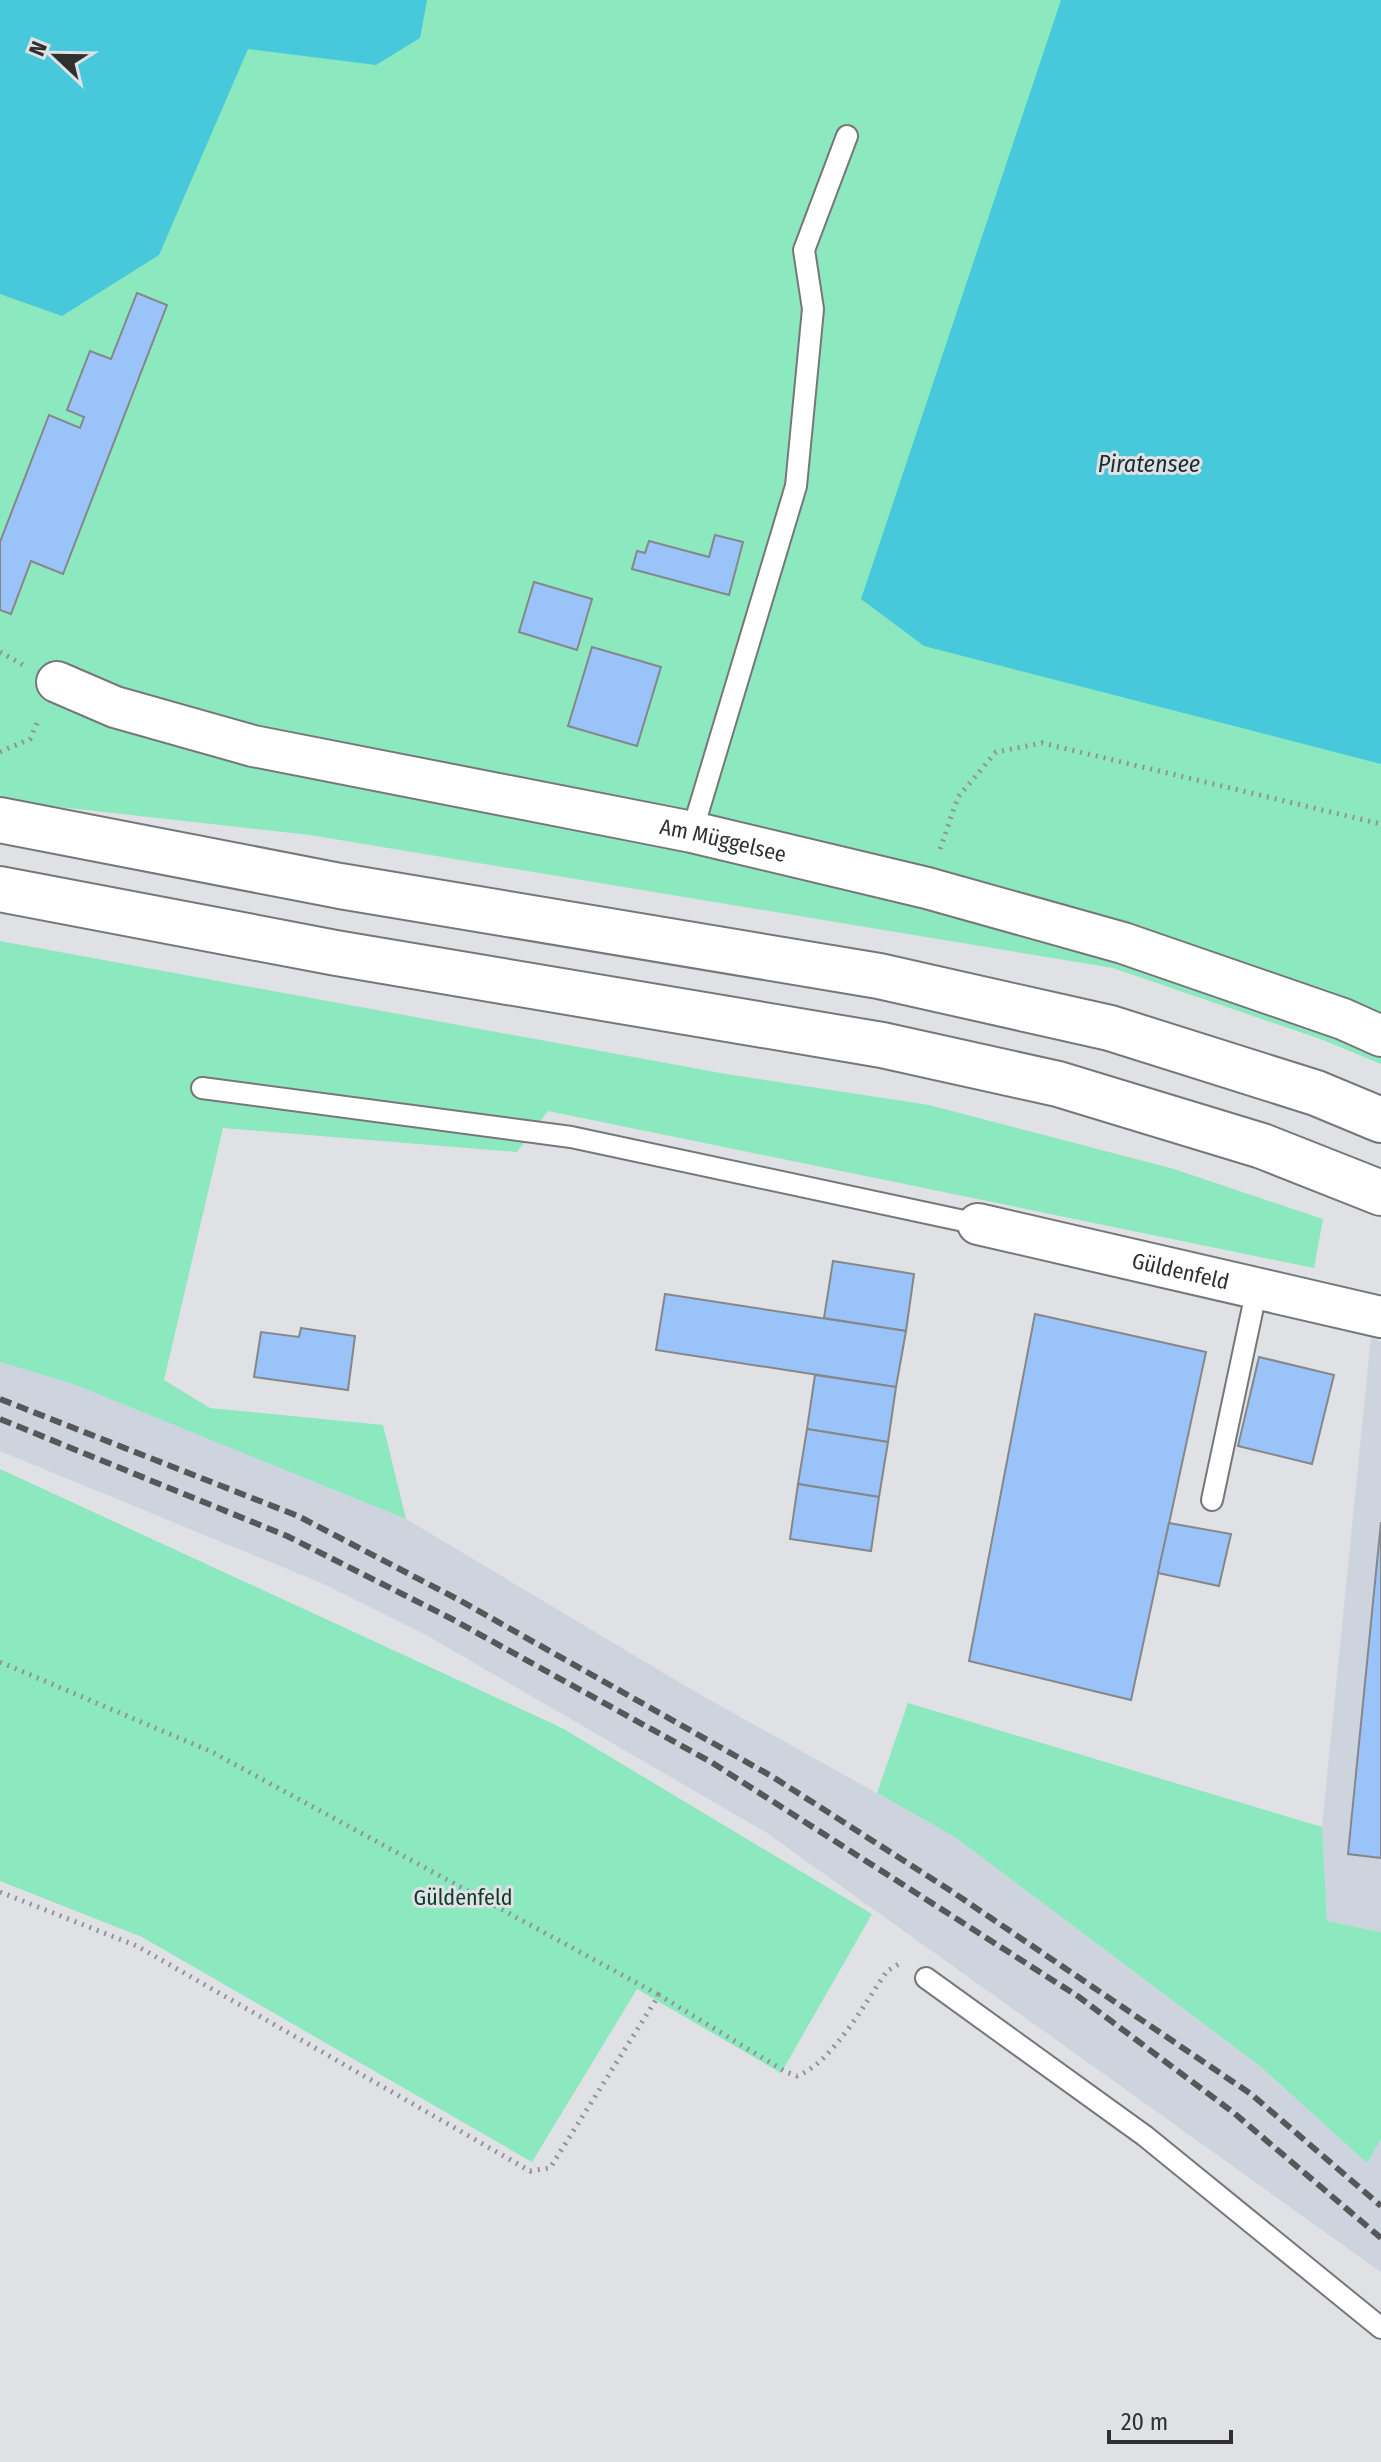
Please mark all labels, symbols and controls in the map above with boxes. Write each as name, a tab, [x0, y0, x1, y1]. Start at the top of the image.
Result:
north arrow	[16, 16, 96, 96]
text: N	[23, 38, 53, 60]
water label: Piratensee	[1098, 450, 1200, 478]
street label: Am Müggelsee	[657, 813, 789, 868]
street label: Güldenfeld	[1129, 1247, 1232, 1296]
park label: Güldenfeld	[414, 1884, 512, 1911]
scale bar	[1109, 2394, 1231, 2444]
text: 20 m	[1121, 2408, 1168, 2436]

